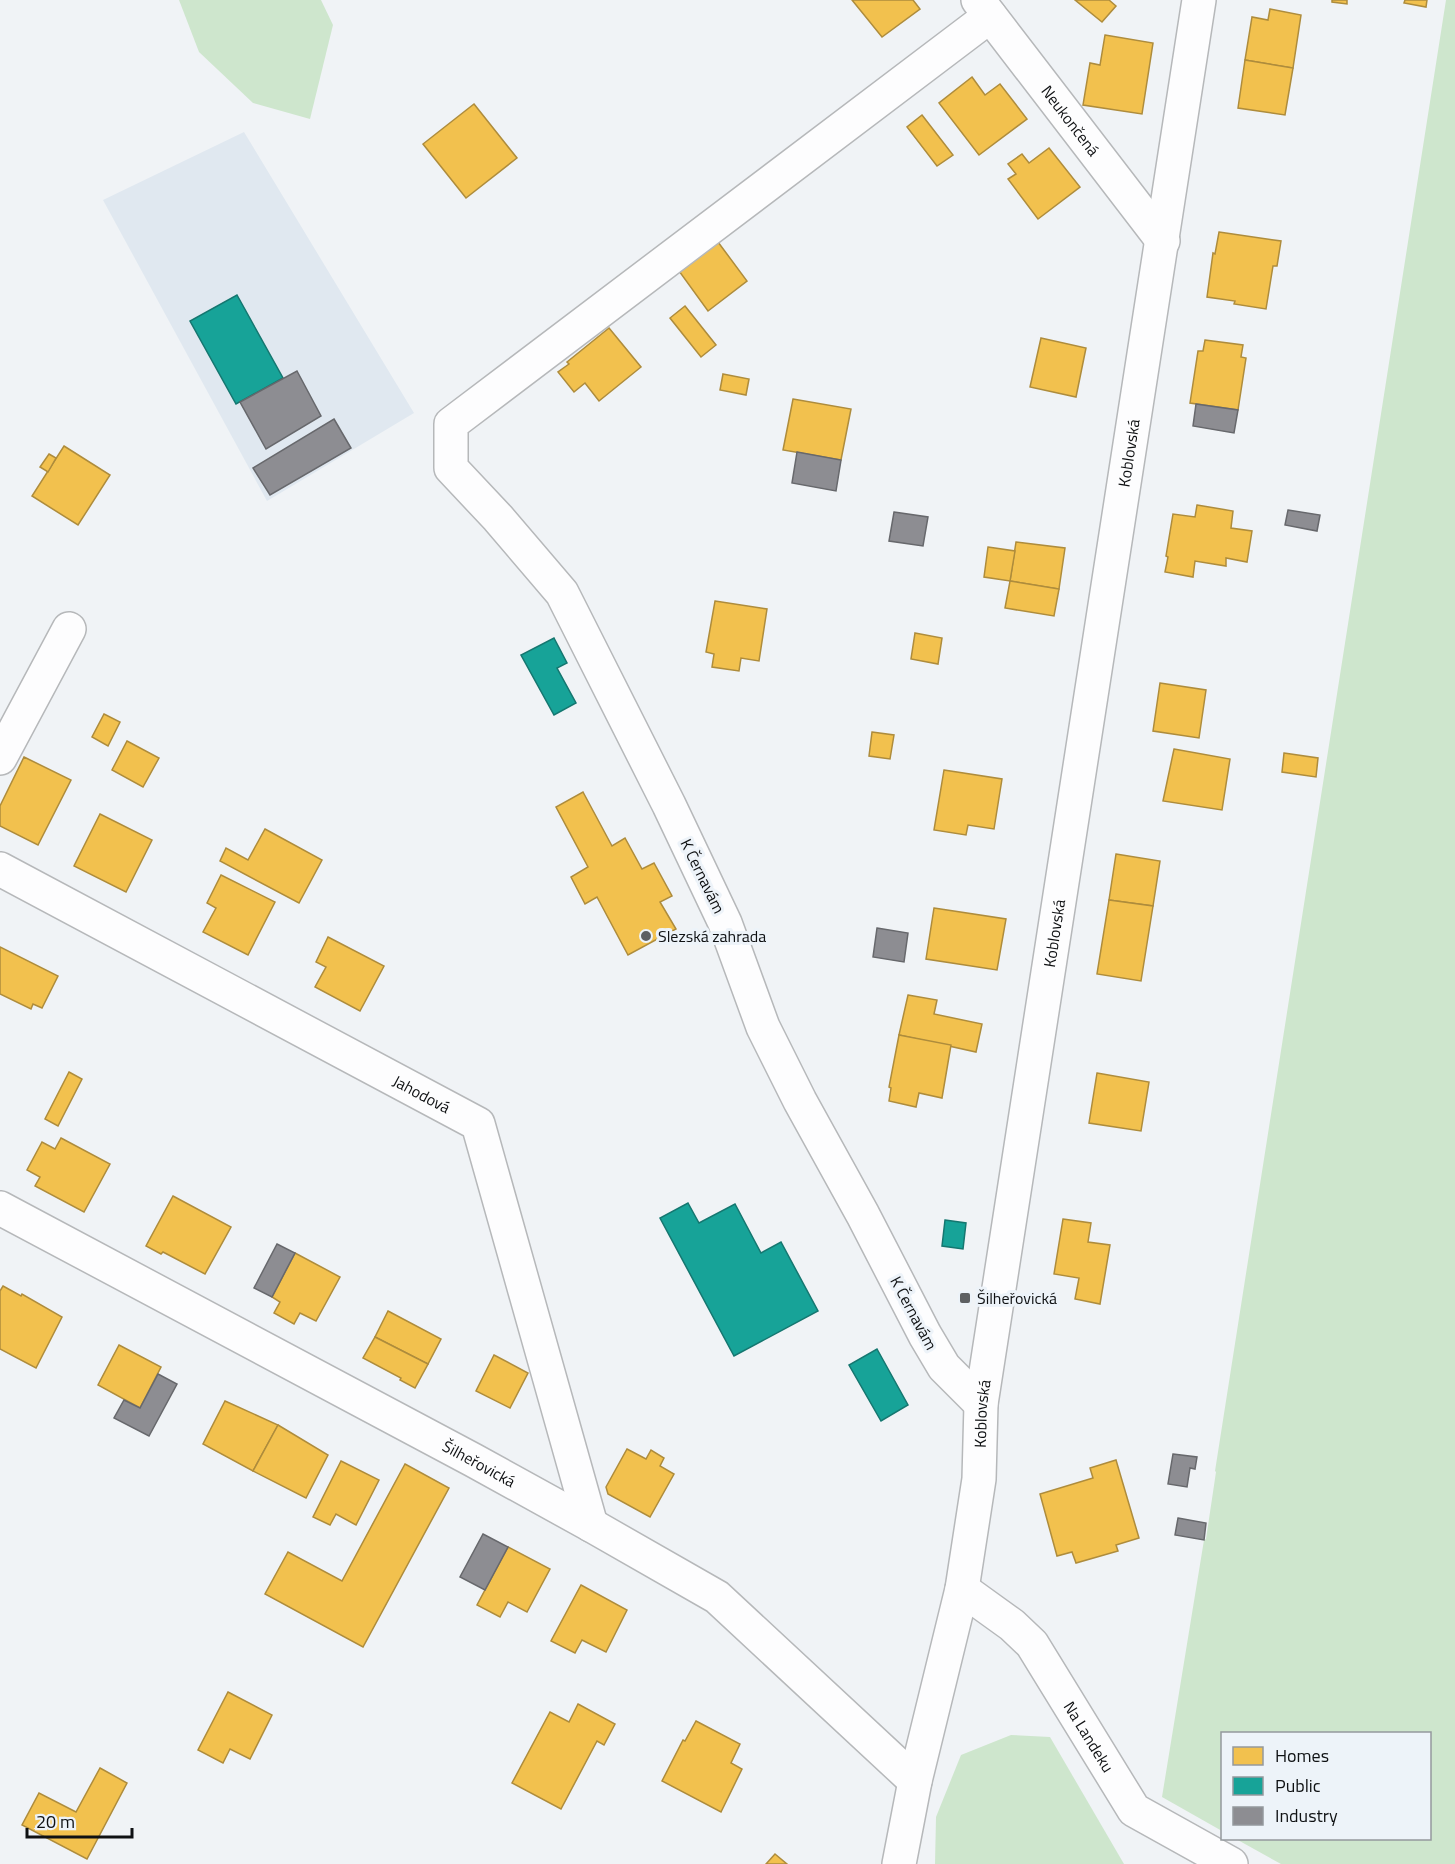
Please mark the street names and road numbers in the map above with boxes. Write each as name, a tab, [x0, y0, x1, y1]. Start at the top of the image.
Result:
street label: Neukončená	[1036, 80, 1105, 161]
street label: Koblovská	[1112, 417, 1146, 489]
street label: K Černavám	[675, 835, 731, 917]
street label: Koblovská	[1037, 897, 1071, 969]
street label: Jahodová	[389, 1069, 455, 1119]
street label: K Černavám	[885, 1272, 943, 1354]
street label: Koblovská	[968, 1378, 997, 1448]
street label: Šilheřovická	[438, 1434, 520, 1493]
street label: Na Landeku	[1058, 1697, 1120, 1777]

